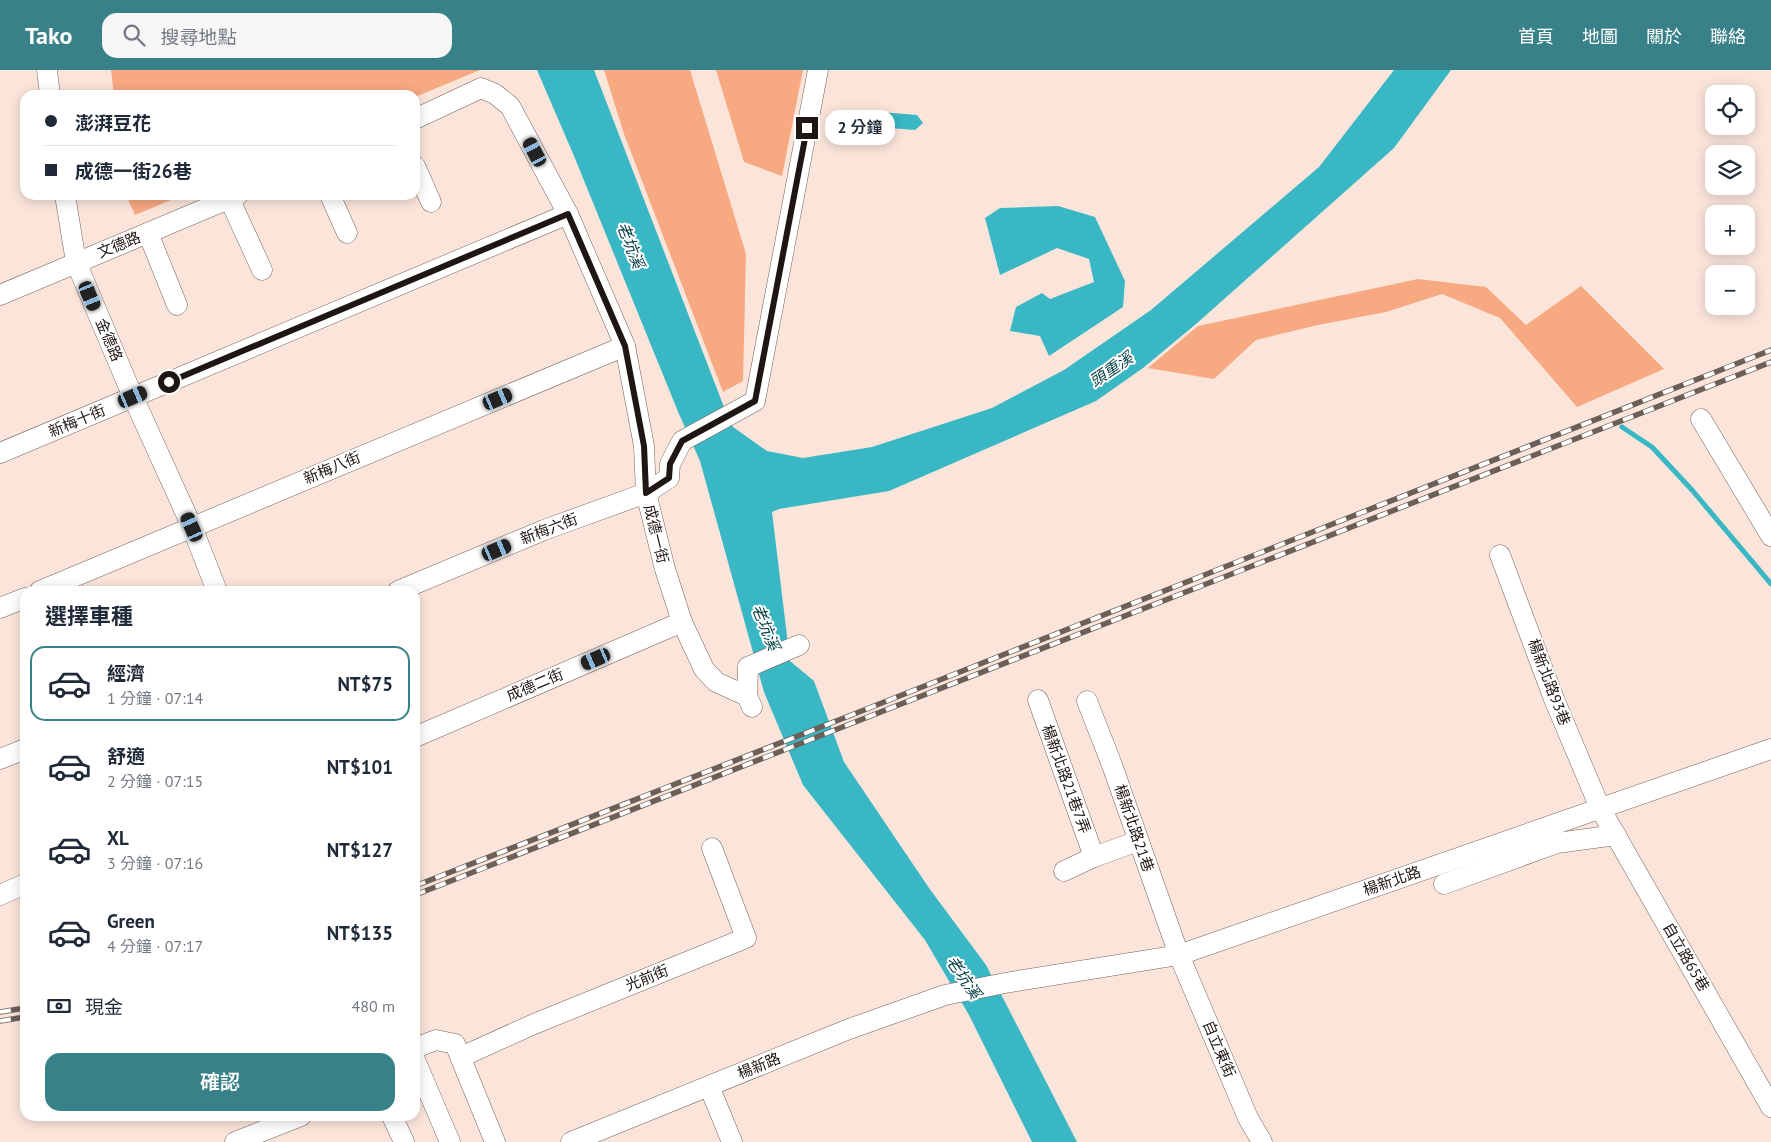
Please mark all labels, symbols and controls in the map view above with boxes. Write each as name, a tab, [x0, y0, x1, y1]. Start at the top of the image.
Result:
search box	[102, 13, 452, 58]
text: Tako	[25, 20, 72, 51]
icon: search	[120, 21, 148, 49]
text: 搜尋地點	[160, 25, 236, 49]
text: 首頁	[1518, 25, 1554, 48]
text: 地圖	[1582, 25, 1618, 48]
text: 關於	[1646, 25, 1682, 48]
text: 聯絡	[1710, 25, 1746, 48]
map controls	[1705, 85, 1755, 315]
button: locate	[1705, 85, 1755, 135]
callout: 2 分鐘	[824, 110, 894, 146]
text: 澎湃豆花	[75, 111, 151, 135]
route end	[796, 117, 818, 139]
text: 2 分鐘	[837, 117, 883, 137]
car	[521, 135, 548, 169]
button: layers	[1705, 145, 1755, 195]
text: 成德一街26巷	[75, 159, 192, 183]
button: +	[1705, 205, 1755, 255]
water label: 老坑溪	[613, 219, 650, 273]
street label: 文德路	[94, 227, 143, 262]
button: −	[1705, 265, 1755, 315]
car	[77, 279, 102, 313]
street label: 金德路	[92, 315, 127, 364]
water label: 頭重溪	[1086, 346, 1138, 391]
route start	[158, 371, 180, 393]
car	[116, 384, 149, 410]
car	[481, 386, 514, 412]
street label: 新梅十街	[45, 400, 108, 441]
street label: 新梅八街	[300, 447, 363, 488]
street label: 成德一街	[640, 502, 673, 565]
street label: 新梅六街	[517, 509, 580, 548]
car	[179, 510, 204, 544]
car	[480, 537, 513, 563]
water label: 老坑溪	[748, 601, 785, 655]
text: 選擇車種	[45, 602, 133, 630]
street label: 楊新北路93巷	[1524, 636, 1575, 728]
car	[579, 646, 612, 672]
icon: car	[47, 661, 92, 706]
text: 經濟	[107, 661, 145, 685]
street label: 成德二街	[503, 664, 566, 705]
text: NT$75	[337, 672, 393, 696]
text: 1 分鐘 · 07:14	[107, 688, 203, 708]
street label: 楊新北路21巷7弄	[1038, 722, 1095, 836]
icon: car	[47, 744, 92, 789]
text: 舒適	[107, 744, 145, 768]
text: NT$101	[327, 755, 393, 779]
text: 2 分鐘 · 07:15	[107, 771, 203, 791]
street label: 楊新北路21巷	[1111, 782, 1158, 874]
text: XL	[107, 826, 129, 850]
icon: car	[47, 827, 92, 872]
text: NT$127	[327, 838, 393, 862]
text: 3 分鐘 · 07:16	[107, 853, 203, 873]
street label: 楊新北路	[1360, 862, 1423, 899]
text: Green	[107, 909, 155, 933]
icon: car	[47, 910, 92, 955]
street label: 自立路65巷	[1659, 919, 1714, 995]
text: NT$135	[327, 921, 393, 945]
text: 4 分鐘 · 07:17	[107, 936, 203, 956]
water label: 老坑溪	[942, 952, 987, 1004]
street label: 光前街	[622, 960, 671, 995]
icon: cash	[45, 992, 73, 1020]
text: 現金	[85, 995, 123, 1019]
text: 480 m	[352, 996, 395, 1016]
street label: 自立東街	[1199, 1017, 1240, 1080]
street label: 楊新路	[734, 1048, 783, 1083]
button: 確認	[45, 1053, 395, 1111]

